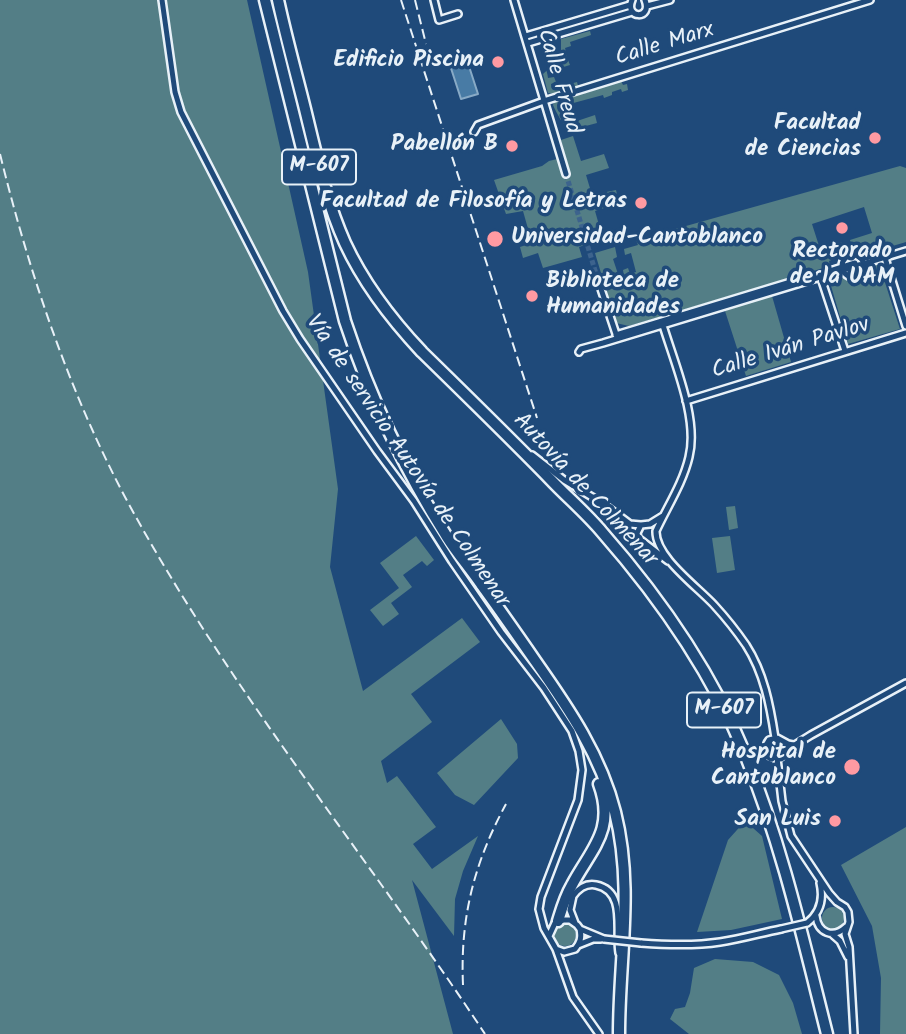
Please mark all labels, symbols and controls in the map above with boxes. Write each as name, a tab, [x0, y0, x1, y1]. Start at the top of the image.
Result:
street label: Calle Marx	[612, 18, 718, 74]
street label: Calle Freud	[529, 26, 585, 138]
place label: Edificio Piscina	[333, 48, 484, 76]
marker: Edificio Piscina	[490, 54, 506, 70]
place label: Facultad de Ciencias	[745, 111, 861, 165]
marker: Facultad de Ciencias	[867, 130, 883, 146]
place label: Pabellón B	[391, 132, 498, 160]
marker: Pabellón B	[504, 138, 520, 154]
road number: M-607	[282, 150, 356, 184]
place label: Facultad de Filosofía y Letras	[320, 189, 627, 217]
marker: Facultad de Filosofía y Letras	[633, 195, 649, 211]
marker: Rectorado de la UAM	[834, 220, 850, 236]
place label: Universidad-Cantoblanco	[511, 225, 763, 253]
marker: Universidad-Cantoblanco	[485, 229, 505, 249]
place label: Rectorado de la UAM	[790, 239, 894, 293]
place label: Biblioteca de Humanidades	[546, 269, 680, 323]
marker: Biblioteca de Humanidades	[524, 288, 540, 304]
street label: Vía de servicio Autovía de Colmenar	[298, 311, 514, 613]
street label: Calle Iván Pavlov	[709, 313, 873, 387]
street label: Autovía de Colmenar	[506, 409, 662, 573]
road number: M-607	[687, 692, 761, 728]
place label: Hospital de Cantoblanco	[711, 740, 836, 794]
marker: Hospital de Cantoblanco	[842, 757, 862, 777]
place label: San Luis	[735, 807, 821, 835]
marker: San Luis	[827, 813, 843, 829]

